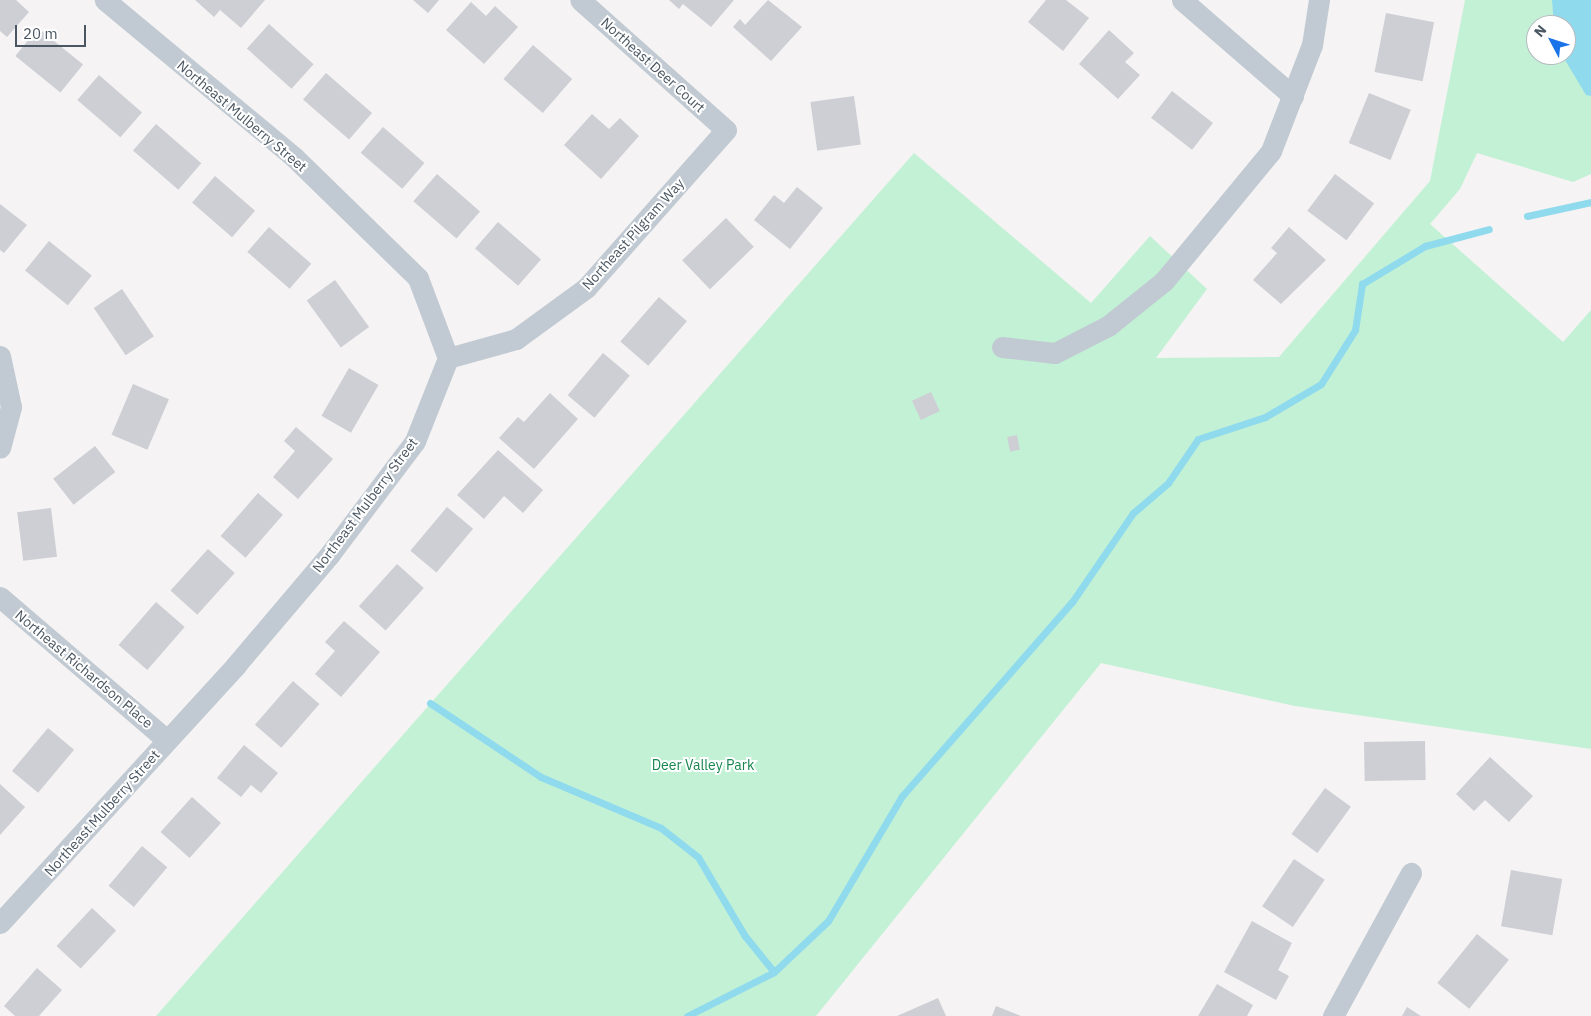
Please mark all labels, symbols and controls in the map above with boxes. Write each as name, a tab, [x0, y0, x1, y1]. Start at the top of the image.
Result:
street label: Northeast Deer Court	[598, 14, 708, 116]
scale bar	[18, 15, 89, 47]
north arrow	[1526, 15, 1576, 65]
text: N	[1530, 21, 1550, 41]
text: 20 m	[23, 24, 58, 43]
street label: Northeast Mulberry Street	[174, 57, 310, 175]
street label: Northeast Pilgram Way	[579, 175, 687, 293]
street label: Northeast Mulberry Street	[309, 434, 421, 576]
street label: Northeast Richardson Place	[12, 607, 156, 731]
street label: Northeast Mulberry Street	[41, 746, 163, 880]
park label: Deer Valley Park	[652, 757, 754, 773]

